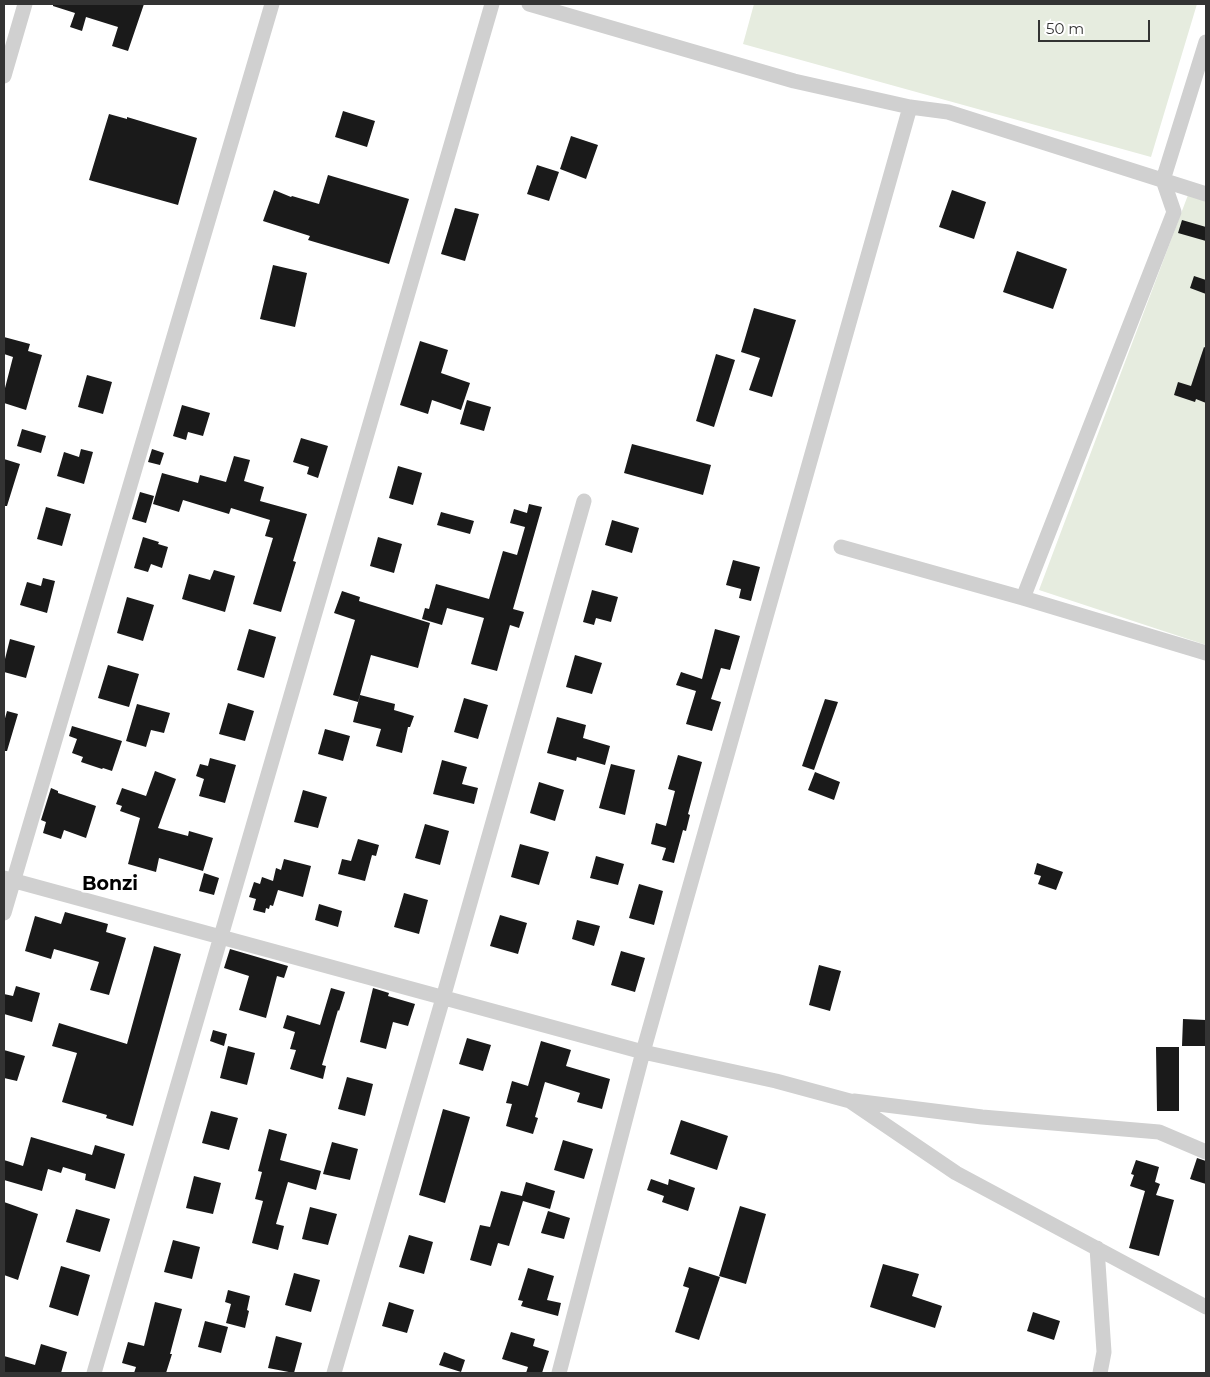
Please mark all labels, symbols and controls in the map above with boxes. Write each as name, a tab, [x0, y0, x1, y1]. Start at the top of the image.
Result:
scale bar	[1040, 10, 1152, 42]
text: 50 m	[1046, 19, 1084, 38]
district label: Bonzi	[82, 873, 138, 895]

